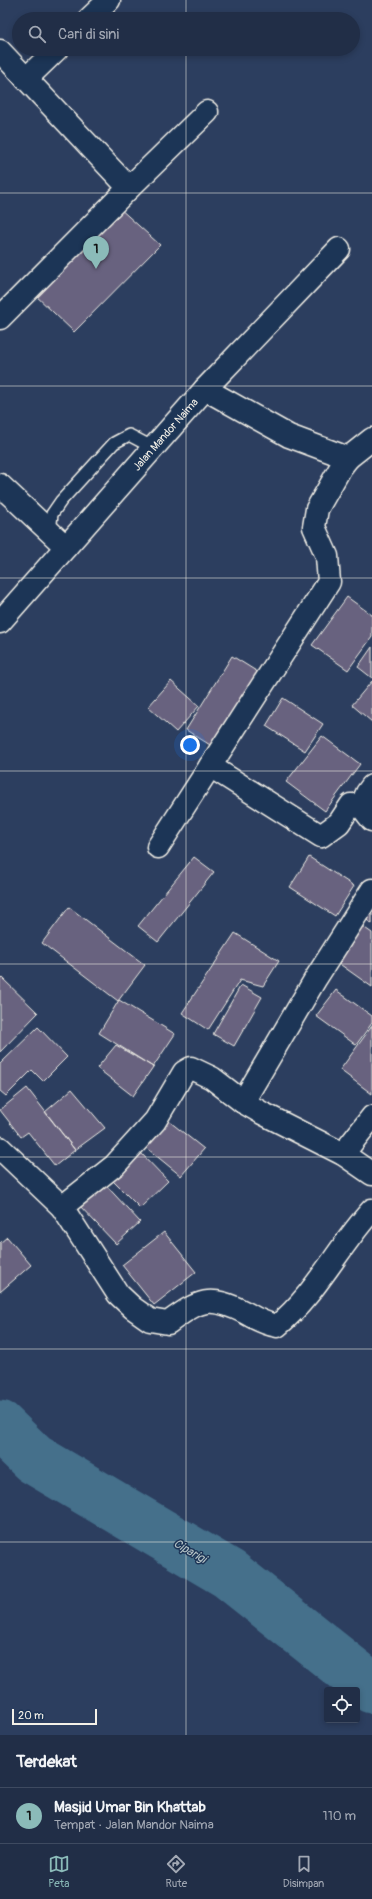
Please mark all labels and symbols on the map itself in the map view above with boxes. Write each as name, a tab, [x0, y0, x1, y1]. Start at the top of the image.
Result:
pin: 1	[83, 236, 109, 269]
street label: Jalan Mandor Naima	[130, 396, 201, 473]
your location	[180, 735, 200, 755]
water label: Ciparigi	[171, 1536, 210, 1568]
scale bar	[12, 1707, 97, 1726]

